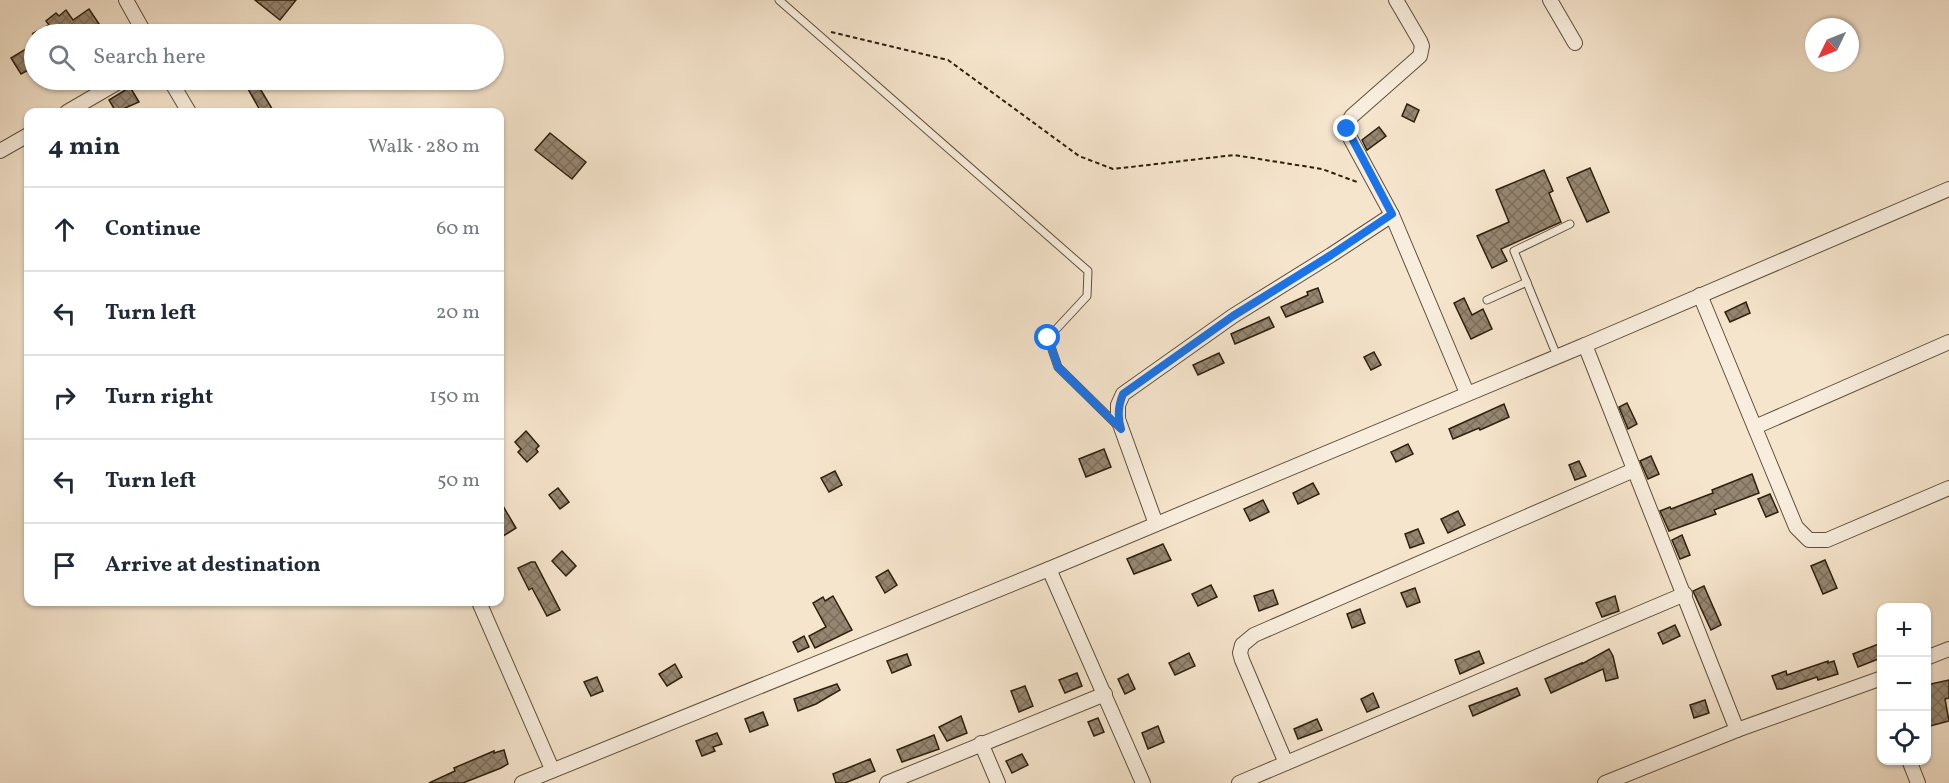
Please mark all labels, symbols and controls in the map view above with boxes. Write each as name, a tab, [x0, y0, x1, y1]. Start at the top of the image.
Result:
north arrow	[1805, 18, 1859, 72]
search box	[24, 24, 504, 90]
icon: search	[45, 41, 78, 74]
text: Search here	[93, 42, 206, 73]
route end	[1333, 115, 1359, 141]
text: 4 min	[48, 129, 120, 165]
text: Walk · 280 m	[368, 133, 480, 161]
icon: ahead	[48, 213, 81, 246]
text: Continue	[105, 214, 201, 245]
text: 60 m	[436, 215, 480, 243]
icon: left	[48, 297, 81, 330]
text: Turn left	[105, 298, 196, 329]
text: 20 m	[436, 299, 480, 327]
route start	[1034, 324, 1060, 350]
icon: right	[48, 381, 81, 414]
text: Turn right	[105, 382, 213, 413]
text: 150 m	[429, 383, 480, 411]
icon: left	[48, 465, 81, 498]
text: Turn left	[105, 466, 196, 497]
text: 50 m	[437, 467, 480, 495]
icon: arrive	[48, 549, 81, 582]
text: Arrive at destination	[105, 550, 321, 581]
map controls	[1877, 603, 1931, 765]
button: +	[1877, 603, 1931, 657]
button: −	[1877, 657, 1931, 711]
button: locate	[1877, 711, 1931, 765]

